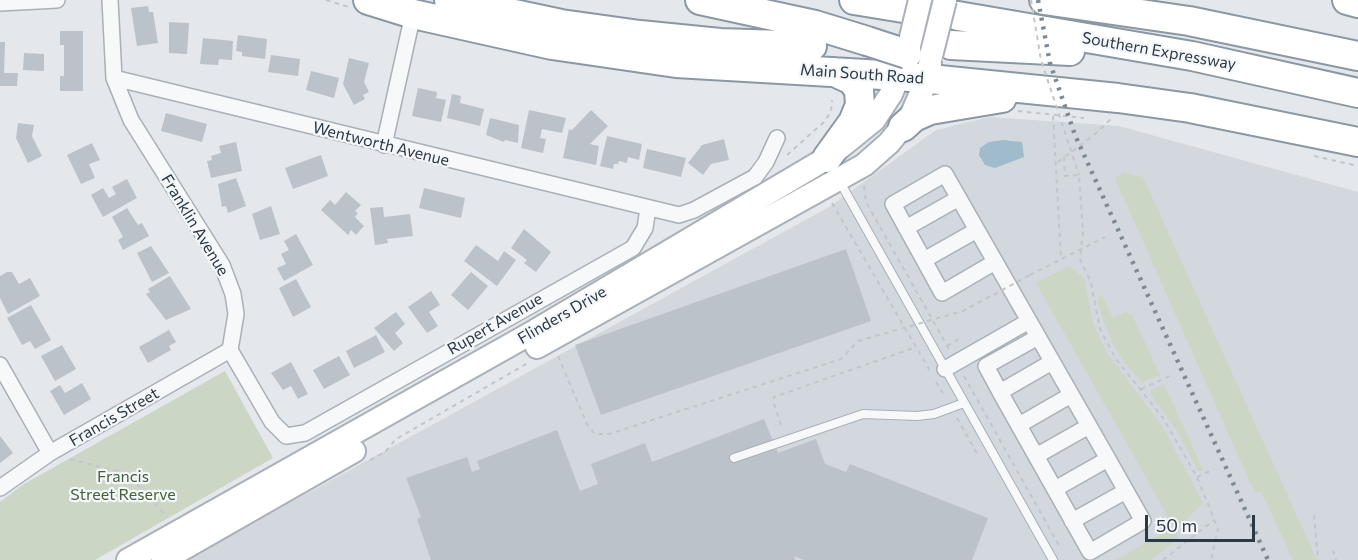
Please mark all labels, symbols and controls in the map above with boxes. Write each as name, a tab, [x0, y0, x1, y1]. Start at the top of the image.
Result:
street label: Southern Expressway	[1080, 28, 1238, 74]
street label: Main South Road	[800, 60, 924, 88]
street label: Wentworth Avenue	[311, 118, 451, 170]
street label: Franklin Avenue	[157, 171, 233, 279]
street label: Flinders Drive	[514, 282, 610, 348]
street label: Rupert Avenue	[444, 289, 546, 359]
street label: Francis Street	[66, 384, 162, 450]
park label: Francis Street Reserve	[70, 467, 176, 505]
scale bar	[1148, 503, 1258, 541]
text: 50 m	[1156, 514, 1197, 536]

